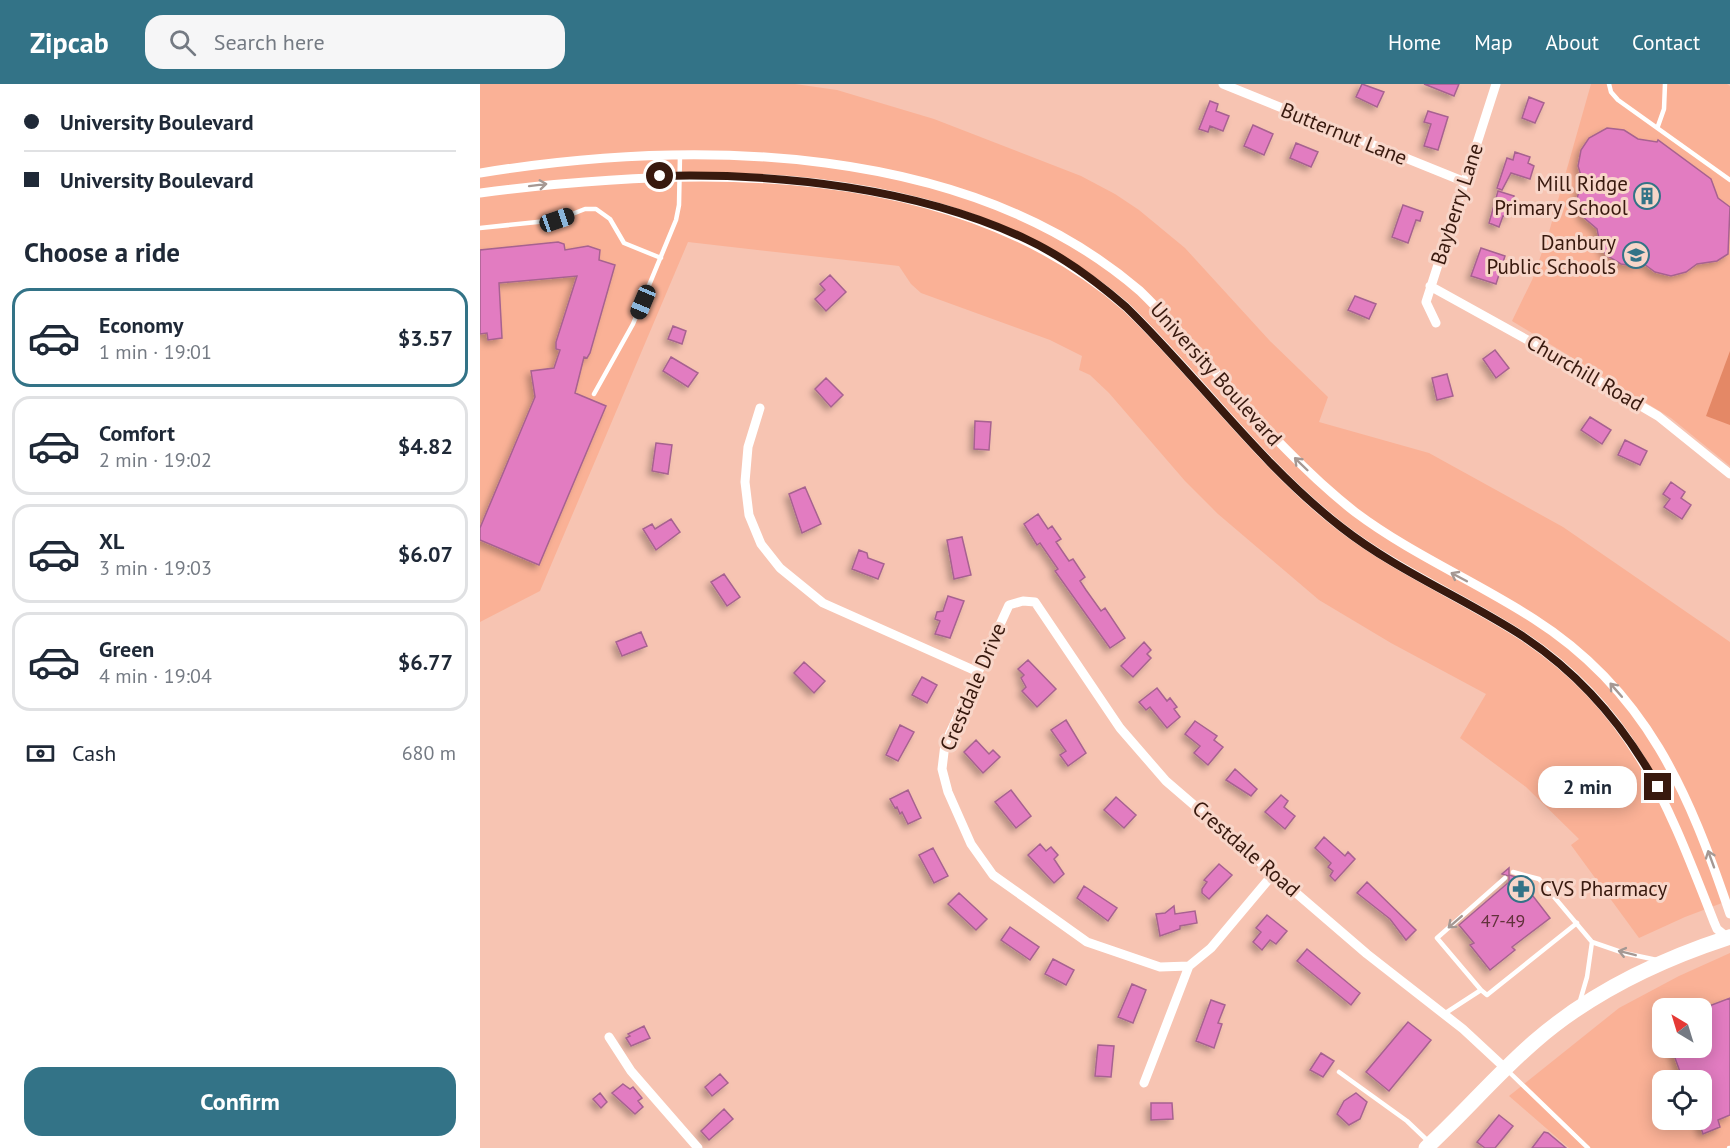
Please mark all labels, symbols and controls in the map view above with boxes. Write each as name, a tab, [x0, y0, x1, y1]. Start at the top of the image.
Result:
search box	[145, 15, 565, 69]
text: Zipcab	[30, 24, 109, 61]
icon: search	[166, 26, 199, 59]
text: Search here	[214, 28, 325, 56]
text: Home	[1388, 29, 1441, 56]
text: Map	[1474, 29, 1513, 56]
text: About	[1546, 29, 1599, 56]
text: Contact	[1632, 29, 1700, 56]
street label: Butternut Lane	[1277, 96, 1411, 171]
text: University Boulevard	[60, 108, 254, 136]
street label: Bayberry Lane	[1424, 140, 1489, 268]
route start	[646, 162, 673, 189]
text: University Boulevard	[60, 166, 254, 194]
place label: Mill Ridge Primary School	[1494, 170, 1628, 221]
one-way arrow	[528, 179, 547, 190]
building icon: Mill Ridge Primary School	[1632, 181, 1662, 211]
car	[537, 206, 577, 234]
place label: Danbury Public Schools	[1486, 229, 1616, 280]
text: Choose a ride	[24, 235, 180, 269]
school or university icon: Danbury Public Schools	[1621, 240, 1651, 270]
car	[628, 282, 658, 322]
street label: University Boulevard	[1144, 296, 1288, 451]
icon: car	[27, 311, 81, 365]
text: Economy	[99, 311, 183, 339]
text: $3.57	[398, 324, 453, 352]
street label: Churchill Road	[1522, 328, 1649, 417]
text: 1 min · 19:01	[99, 339, 212, 365]
icon: car	[27, 419, 81, 473]
text: Comfort	[99, 419, 175, 447]
text: $4.82	[398, 432, 453, 460]
text: 2 min · 19:02	[99, 447, 212, 473]
one-way arrow	[1293, 457, 1308, 472]
icon: car	[27, 527, 81, 581]
text: XL	[99, 527, 124, 555]
text: $6.07	[398, 540, 453, 568]
text: 3 min · 19:03	[99, 555, 212, 581]
one-way arrow	[1451, 571, 1468, 583]
street label: Crestdale Drive	[933, 619, 1012, 755]
icon: car	[27, 635, 81, 689]
text: Green	[99, 635, 154, 663]
text: $6.77	[398, 648, 453, 676]
text: 4 min · 19:04	[99, 663, 212, 689]
one-way arrow	[1609, 683, 1623, 698]
icon: cash	[24, 737, 57, 770]
text: Cash	[72, 739, 116, 767]
text: 680 m	[402, 740, 456, 766]
callout: 2 min	[1538, 766, 1637, 808]
route end	[1644, 773, 1671, 800]
text: 2 min	[1563, 774, 1612, 800]
street label: Crestdale Road	[1187, 794, 1306, 903]
one-way arrow	[1704, 850, 1715, 869]
pharmacy icon: CVS Pharmacy	[1506, 874, 1536, 904]
place label: CVS Pharmacy	[1540, 875, 1668, 902]
house number: 47-49	[1481, 909, 1525, 932]
one-way arrow	[1448, 915, 1463, 929]
one-way arrow	[1618, 947, 1637, 959]
north arrow	[1652, 998, 1712, 1058]
map controls	[1652, 998, 1712, 1130]
button: Confirm	[24, 1067, 456, 1136]
button: locate	[1652, 1070, 1712, 1130]

